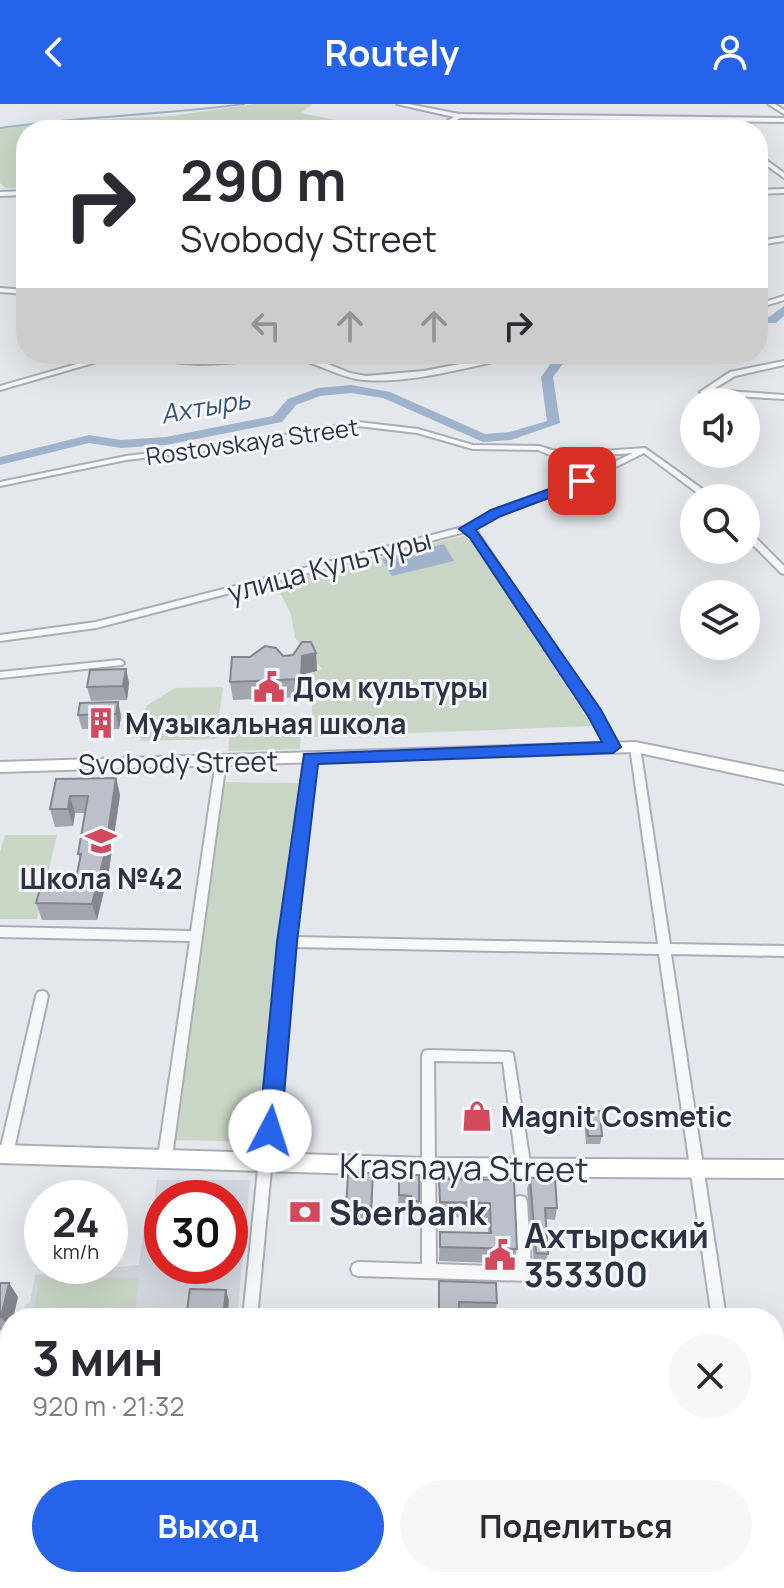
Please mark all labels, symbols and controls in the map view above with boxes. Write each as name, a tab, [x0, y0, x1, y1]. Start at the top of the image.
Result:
text: Routely	[324, 28, 460, 77]
icon: back	[32, 30, 76, 74]
icon: person	[708, 30, 752, 74]
text: 290 m	[180, 141, 347, 218]
icon: right	[48, 152, 152, 256]
text: Svobody Street	[180, 214, 437, 263]
icon: left	[244, 304, 288, 348]
icon: ahead	[328, 304, 372, 348]
icon: ahead	[412, 304, 456, 348]
icon: right	[496, 304, 540, 348]
water label: Ахтырь	[158, 380, 254, 432]
map controls	[680, 388, 760, 660]
button: sound	[680, 388, 760, 468]
street label: Rostovskaya Street	[144, 410, 360, 472]
pin	[548, 447, 616, 515]
icon: arrive	[560, 459, 604, 503]
button: search	[680, 484, 760, 564]
street label: улица Культуры	[223, 520, 435, 610]
button: layers	[680, 580, 760, 660]
place label: Дом культуры	[293, 668, 488, 706]
public building icon: Дом культуры	[252, 670, 286, 704]
place label: Музыкальная школа	[125, 704, 406, 742]
building icon: Музыкальная школа	[84, 706, 118, 740]
street label: Svobody Street	[78, 741, 278, 783]
school or university icon: Школа №42	[84, 824, 118, 858]
place label: Школа №42	[20, 859, 182, 897]
position arrow	[228, 1089, 312, 1173]
place label: Magnit Cosmetic	[501, 1097, 732, 1135]
shop icon: Magnit Cosmetic	[460, 1099, 494, 1133]
street label: Krasnaya Street	[339, 1142, 589, 1192]
speed limit sign: 30	[144, 1180, 248, 1284]
place label: Sberbank	[329, 1189, 487, 1235]
text: 24	[52, 1194, 100, 1249]
bank icon: Sberbank	[288, 1195, 322, 1229]
place label: Ахтырский 353300	[524, 1212, 709, 1297]
text: km/h	[53, 1238, 99, 1265]
public building icon: Ахтырский 353300	[483, 1238, 517, 1272]
text: 3 мин	[32, 1325, 163, 1390]
button: close	[668, 1334, 752, 1418]
text: 920 m · 21:32	[32, 1388, 184, 1424]
button: Выход	[32, 1480, 384, 1572]
button: Поделиться	[400, 1480, 752, 1572]

